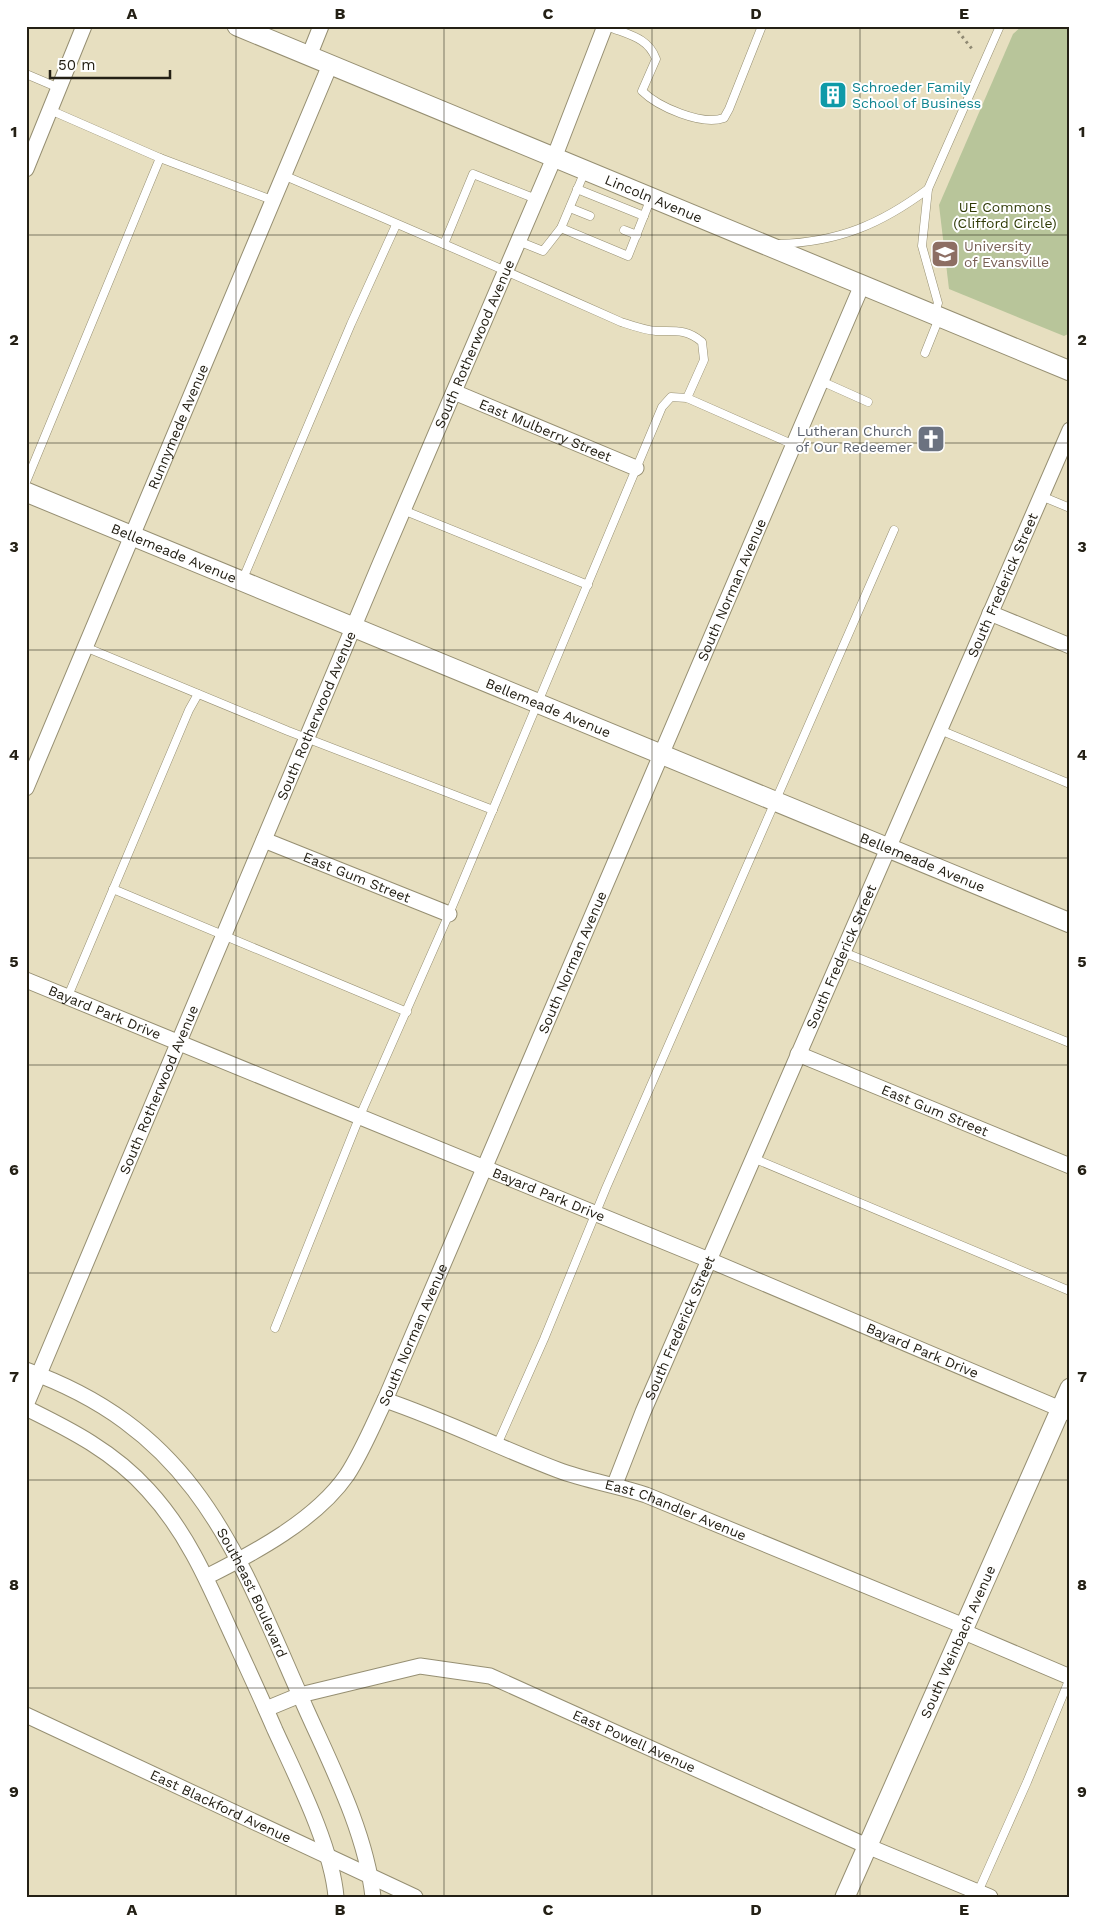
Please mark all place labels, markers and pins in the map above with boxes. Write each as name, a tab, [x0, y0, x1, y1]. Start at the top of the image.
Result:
place label: Schroeder Family School of Business	[852, 79, 981, 111]
building icon: Schroeder Family School of Business	[818, 80, 848, 110]
place label: University of Evansville	[964, 238, 1049, 270]
school or university icon: University of Evansville	[930, 239, 960, 269]
place label: Lutheran Church of Our Redeemer	[796, 423, 912, 455]
church icon: Lutheran Church of Our Redeemer	[916, 424, 946, 454]

